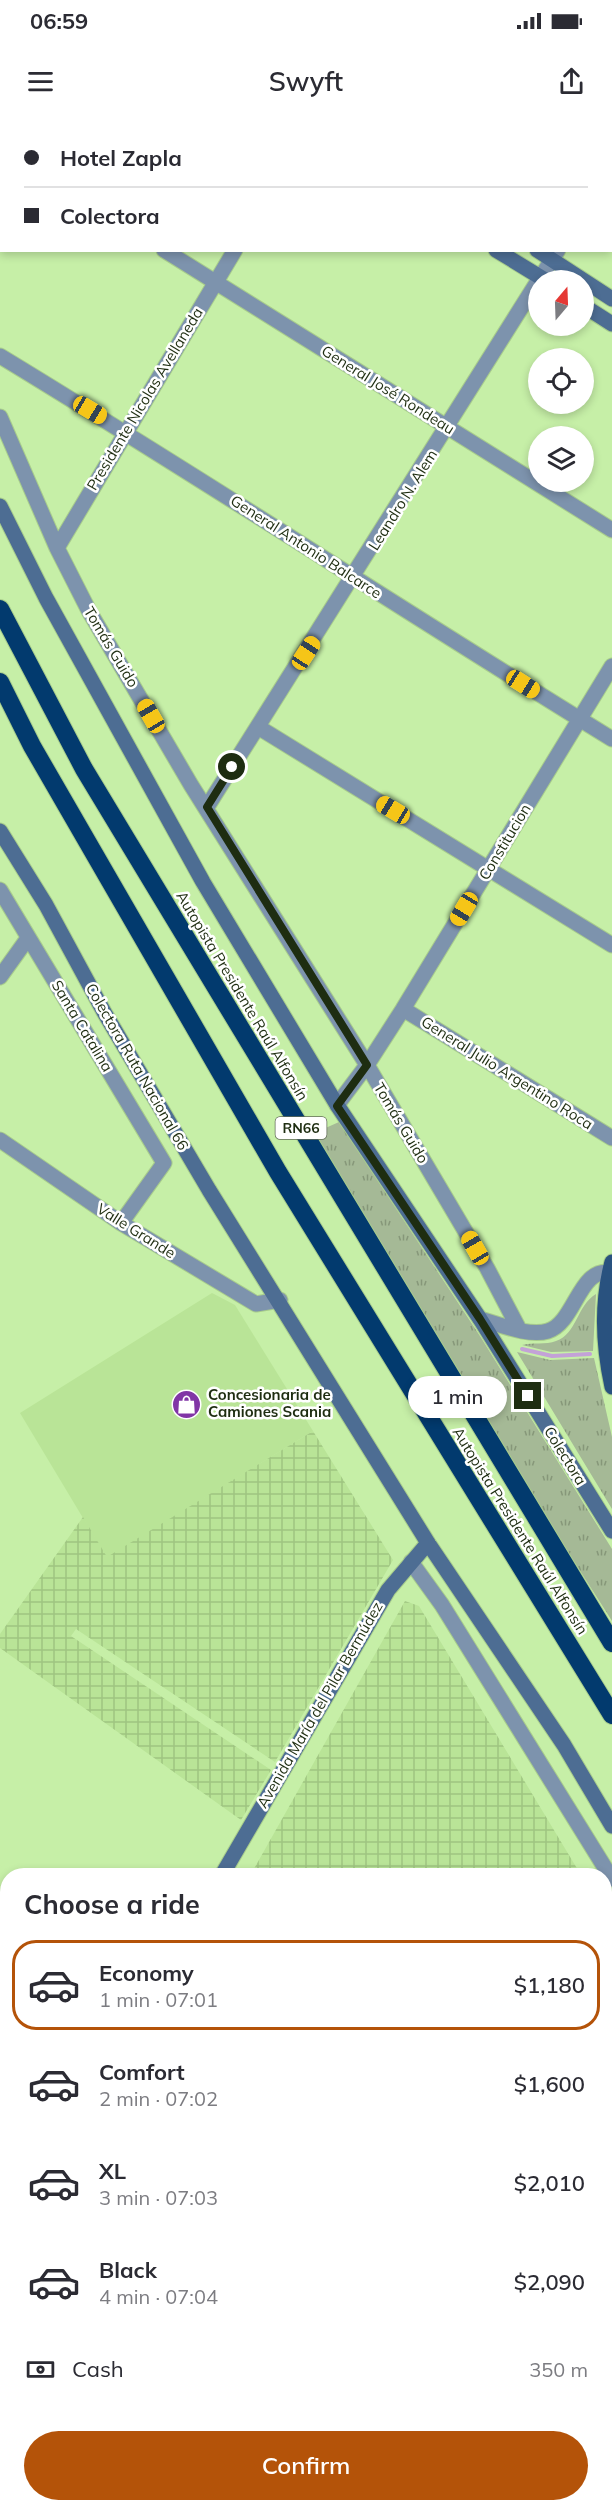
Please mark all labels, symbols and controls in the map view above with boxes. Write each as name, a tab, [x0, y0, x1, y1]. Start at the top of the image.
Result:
text: 06:59	[30, 7, 88, 35]
text: Swyft	[269, 64, 343, 98]
icon: menu	[24, 65, 57, 98]
icon: share	[555, 65, 588, 98]
text: Hotel Zapla	[60, 144, 182, 172]
text: Colectora	[60, 202, 160, 230]
north arrow	[528, 270, 594, 336]
map controls	[528, 270, 594, 492]
street label: Presidente Nicolas Avellaneda	[82, 304, 207, 493]
street label: General José Rondeau	[318, 341, 458, 438]
button: locate	[528, 348, 594, 414]
car	[70, 393, 110, 427]
button: layers	[528, 426, 594, 492]
street label: Leandro N. Alem	[364, 446, 441, 554]
street label: General Antonio Balcarce	[227, 491, 385, 603]
street label: Tomás Guido	[80, 603, 143, 691]
car	[289, 633, 323, 673]
car	[503, 667, 543, 701]
car	[134, 696, 168, 736]
route start	[218, 753, 245, 780]
car	[373, 793, 413, 827]
street label: Constitucion	[474, 800, 535, 883]
street label: Autopista Presidente Raúl Alfonsín	[172, 888, 313, 1104]
car	[447, 889, 481, 929]
street label: Santa Catalina	[48, 976, 117, 1075]
street label: Colectora Ruta Nacional 66	[82, 980, 193, 1154]
street label: General Julio Argentino Roca	[418, 1012, 597, 1133]
street label: Tomás Guido	[370, 1079, 433, 1167]
road number: RN66	[276, 1117, 326, 1139]
street label: Valle Grande	[93, 1199, 179, 1262]
car	[458, 1228, 492, 1268]
callout: 1 min	[408, 1375, 507, 1417]
route end	[514, 1382, 541, 1409]
text: 1 min	[432, 1384, 483, 1409]
place label: Concesionaria de Camiones Scania	[208, 1385, 331, 1421]
shop icon: Concesionaria de Camiones Scania	[171, 1388, 203, 1420]
street label: Colectora	[540, 1423, 591, 1489]
street label: Autopista Presidente Raúl Alfonsín	[449, 1424, 592, 1638]
street label: Avenida María del Pilar Bermúdez	[253, 1598, 387, 1811]
text: Choose a ride	[24, 1887, 200, 1921]
icon: car	[27, 1958, 81, 2012]
text: Economy	[99, 1959, 194, 1987]
text: $1,180	[514, 1971, 585, 1999]
text: 1 min · 07:01	[99, 1987, 218, 2012]
icon: car	[27, 2057, 81, 2111]
text: Comfort	[99, 2058, 185, 2086]
text: $1,600	[514, 2070, 585, 2098]
text: 2 min · 07:02	[99, 2086, 218, 2111]
icon: car	[27, 2156, 81, 2210]
text: XL	[99, 2157, 126, 2185]
text: $2,010	[514, 2169, 585, 2197]
text: 3 min · 07:03	[99, 2185, 218, 2210]
icon: car	[27, 2255, 81, 2309]
text: Black	[99, 2256, 157, 2284]
text: $2,090	[514, 2268, 585, 2296]
text: 4 min · 07:04	[99, 2284, 218, 2309]
icon: cash	[24, 2353, 57, 2386]
text: Cash	[72, 2355, 124, 2383]
text: 350 m	[529, 2357, 588, 2382]
button: Confirm	[24, 2431, 588, 2500]

